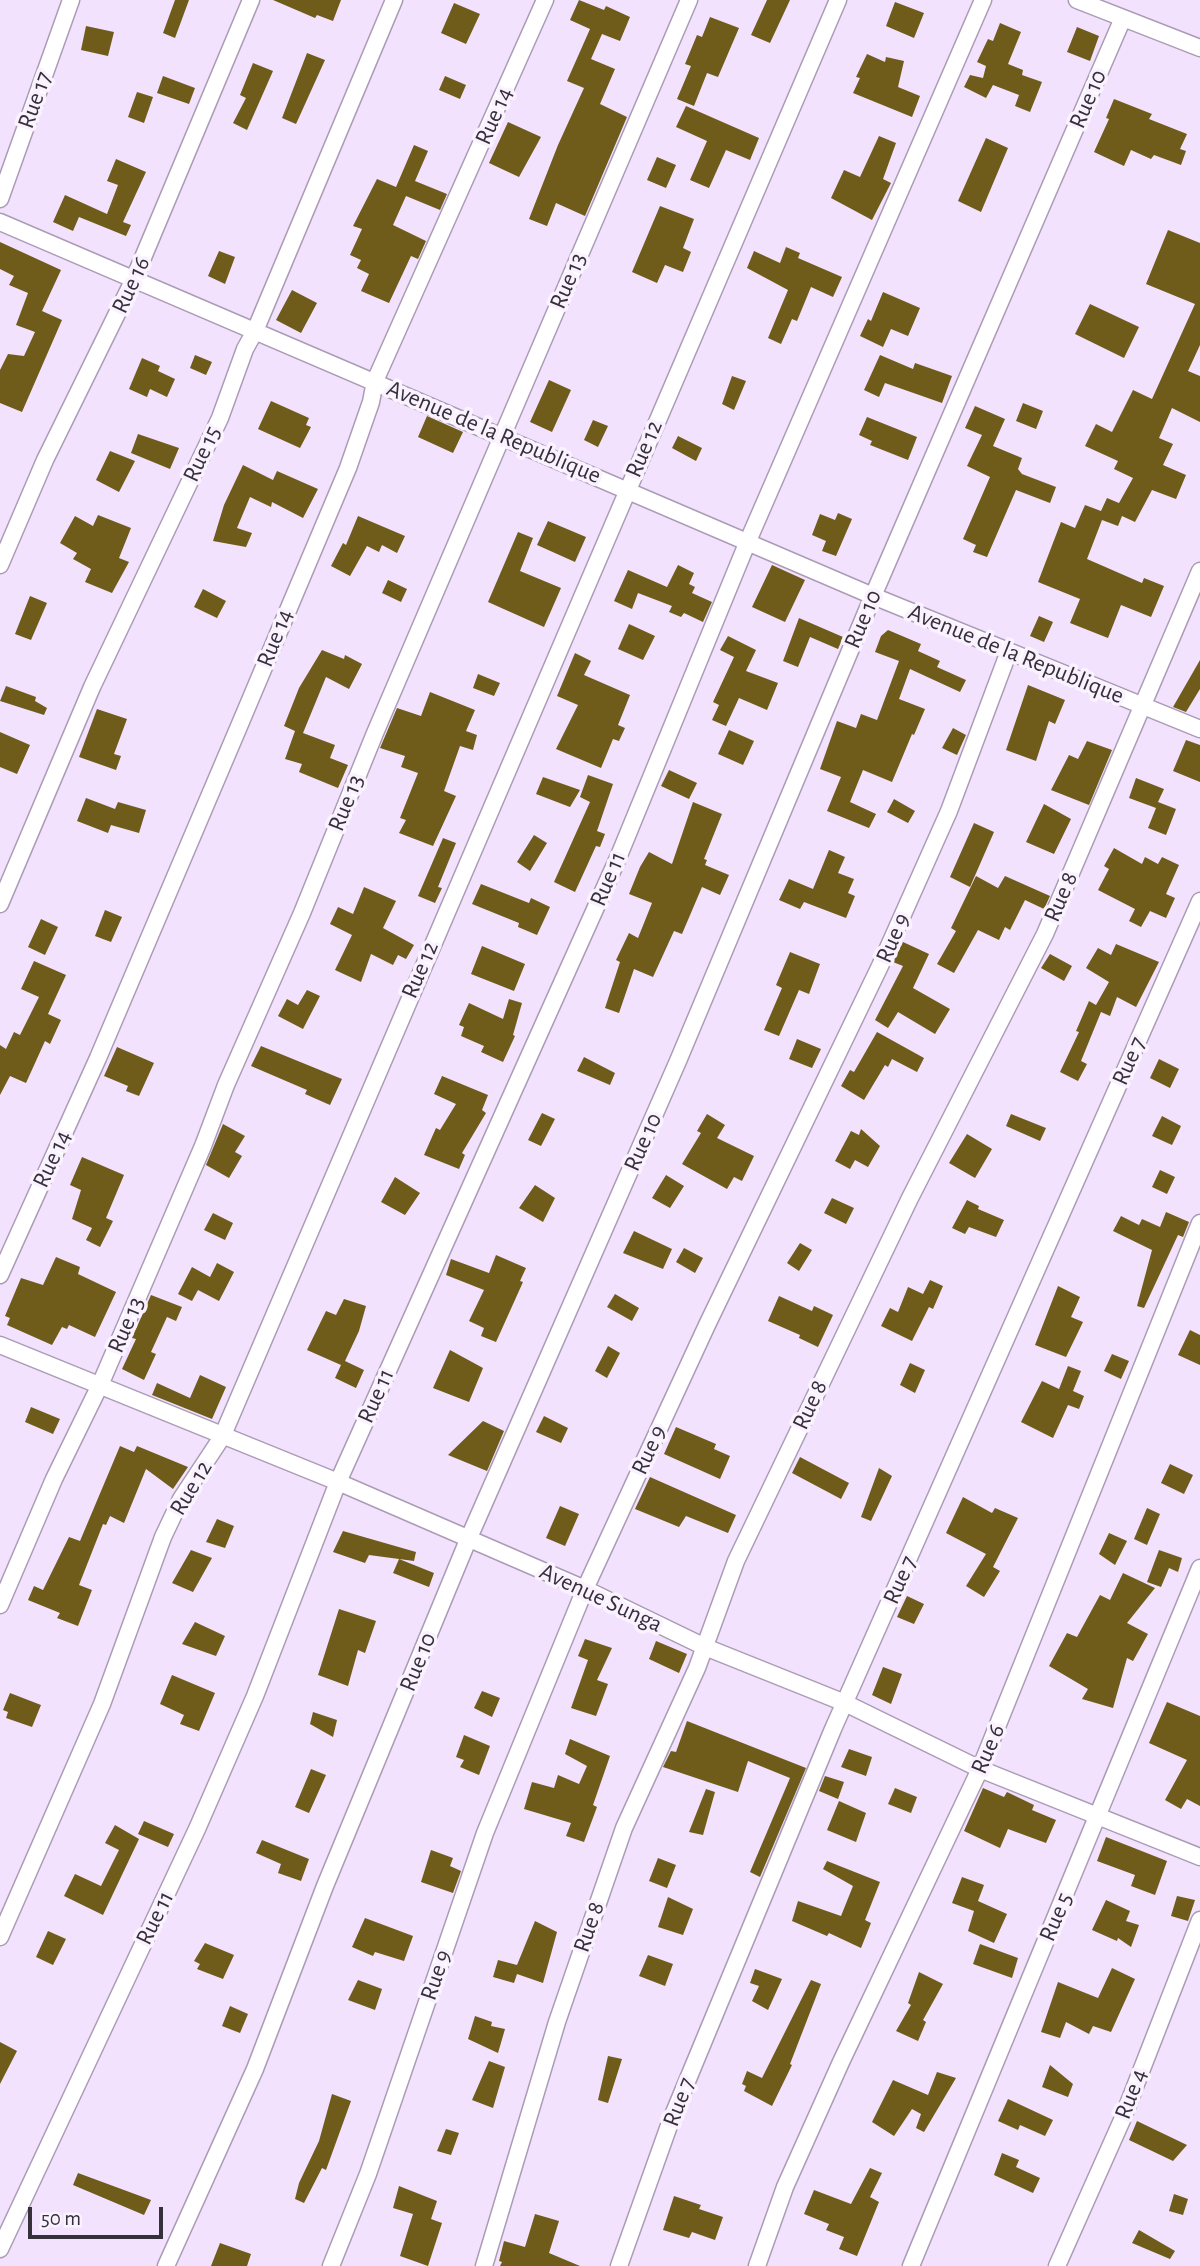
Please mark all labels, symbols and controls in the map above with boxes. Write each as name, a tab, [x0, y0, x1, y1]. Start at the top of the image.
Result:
street label: Rue 10	[1063, 65, 1113, 133]
street label: Rue 17	[11, 68, 59, 132]
street label: Rue 14	[469, 83, 519, 149]
street label: Rue 13	[543, 249, 593, 313]
street label: Rue 16	[105, 252, 157, 318]
street label: Avenue de la Republique	[383, 374, 605, 490]
street label: Rue 12	[619, 416, 669, 482]
street label: Rue 15	[177, 421, 227, 487]
street label: Rue 10	[838, 585, 888, 653]
street label: Avenue de la Republique	[904, 598, 1128, 710]
street label: Rue 14	[250, 605, 300, 671]
street label: Rue 13	[322, 771, 370, 835]
street label: Rue 11	[584, 847, 632, 911]
street label: Rue 8	[1038, 868, 1084, 926]
street label: Rue 9	[869, 909, 917, 967]
street label: Rue 12	[395, 937, 445, 1003]
street label: Rue 7	[1106, 1032, 1152, 1090]
street label: Rue 10	[617, 1108, 669, 1176]
street label: Rue 14	[26, 1126, 78, 1192]
street label: Rue 13	[101, 1293, 151, 1357]
street label: Rue 11	[351, 1364, 401, 1428]
street label: Rue 8	[786, 1376, 834, 1434]
street label: Rue 9	[625, 1421, 673, 1479]
street label: Rue 12	[163, 1455, 219, 1521]
street label: Rue 7	[877, 1551, 923, 1609]
street label: Avenue Sunga	[535, 1557, 667, 1639]
street label: Rue 10	[393, 1628, 443, 1696]
street label: Rue 6	[965, 1720, 1011, 1778]
street label: Rue 11	[130, 1886, 180, 1950]
street label: Rue 5	[1033, 1888, 1079, 1946]
street label: Rue 8	[567, 1898, 611, 1956]
street label: Rue 9	[414, 1946, 458, 2004]
street label: Rue 4	[1108, 2065, 1154, 2123]
street label: Rue 7	[657, 2073, 701, 2131]
scale bar	[32, 2192, 166, 2236]
text: 50 m	[41, 2208, 81, 2229]

